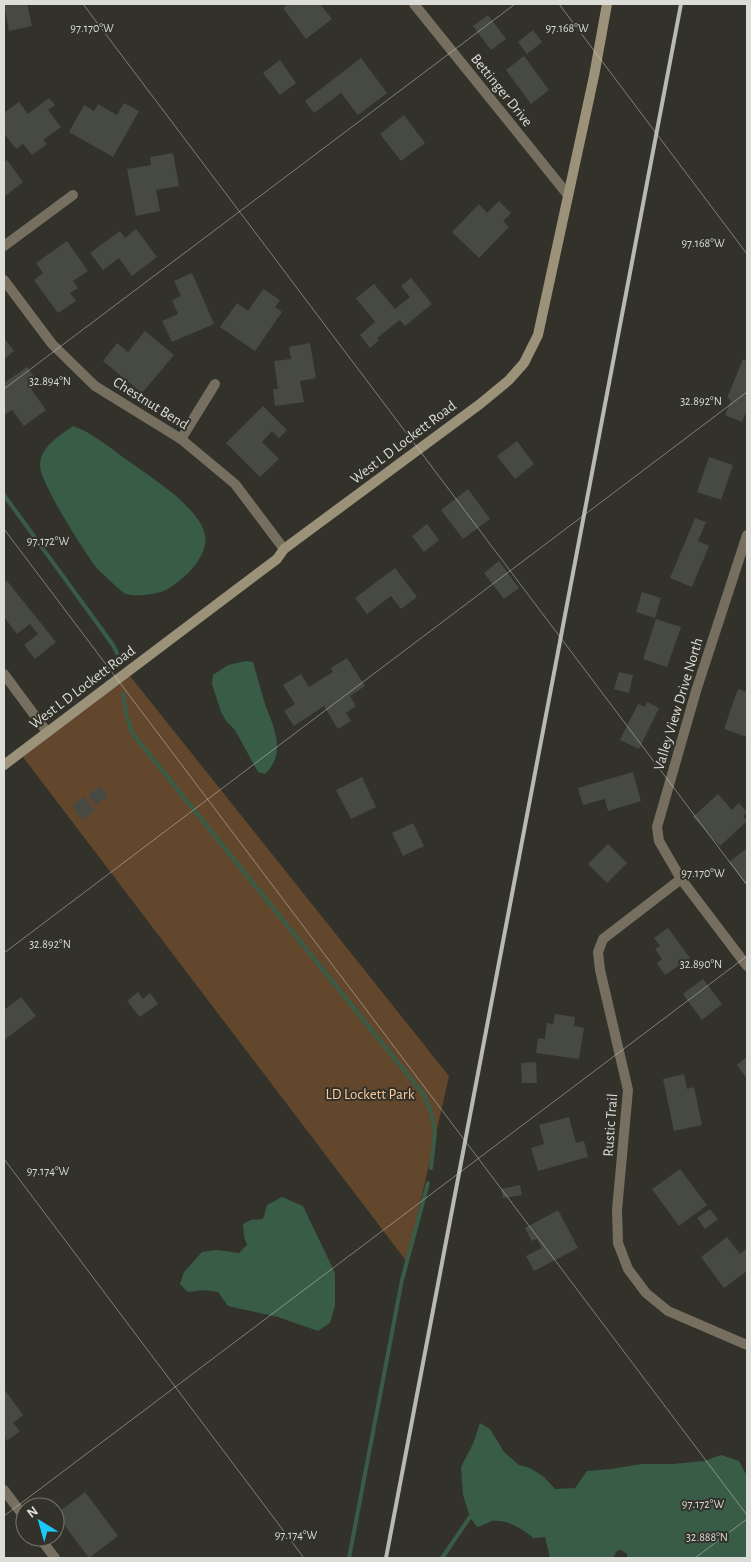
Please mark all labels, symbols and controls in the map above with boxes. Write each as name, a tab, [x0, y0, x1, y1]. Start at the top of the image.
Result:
text: 97.170°W	[70, 22, 114, 34]
text: 97.168°W	[545, 22, 589, 34]
street label: Bettinger Drive	[468, 51, 535, 129]
text: 97.168°W	[681, 237, 725, 249]
street label: Chestnut Bend	[110, 374, 191, 433]
text: 32.894°N	[29, 375, 71, 387]
text: 32.892°N	[680, 395, 722, 407]
street label: West L D Lockett Road	[348, 398, 459, 487]
text: 97.172°W	[27, 535, 69, 547]
street label: Valley View Drive North	[651, 636, 706, 772]
street label: West L D Lockett Road	[27, 643, 138, 732]
text: 97.170°W	[681, 867, 725, 879]
text: 32.892°N	[29, 938, 71, 950]
text: 32.890°N	[680, 958, 722, 970]
park label: LD Lockett Park	[325, 1087, 415, 1102]
street label: Rustic Trail	[601, 1093, 620, 1157]
text: 97.174°W	[27, 1165, 70, 1177]
north arrow	[15, 1497, 65, 1547]
text: 97.172°W	[682, 1498, 724, 1510]
text: N	[25, 1504, 41, 1521]
text: 97.174°W	[275, 1529, 318, 1541]
text: 32.888°N	[686, 1531, 728, 1543]

